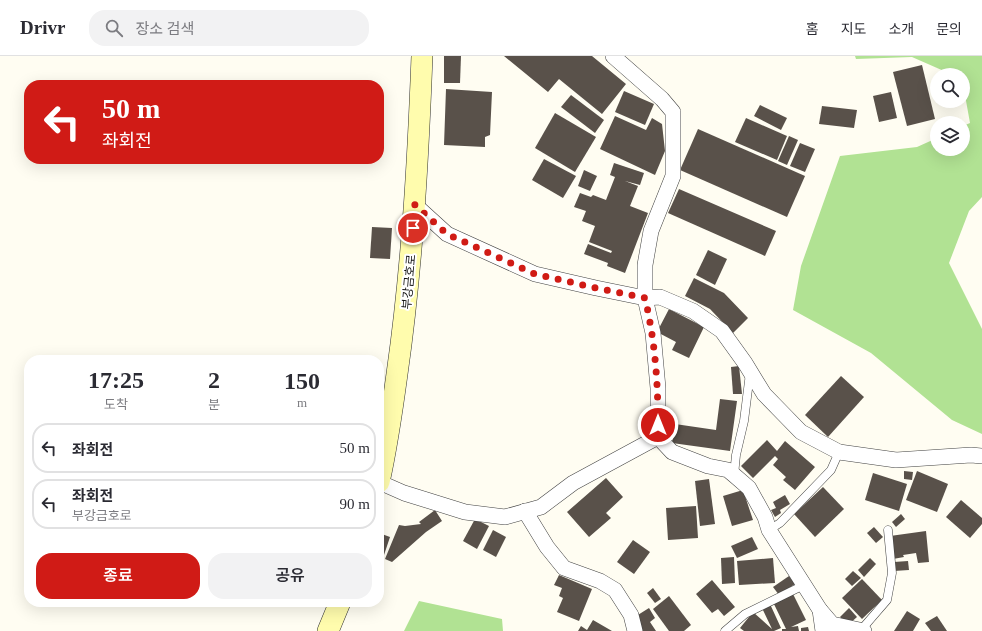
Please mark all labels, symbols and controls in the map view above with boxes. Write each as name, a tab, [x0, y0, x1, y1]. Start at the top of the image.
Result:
search box	[89, 10, 369, 46]
text: Drivr	[20, 17, 65, 38]
icon: search	[103, 17, 125, 39]
text: 장소 검색	[135, 21, 194, 37]
text: 홈	[806, 22, 819, 37]
text: 지도	[841, 22, 866, 37]
text: 소개	[888, 22, 914, 37]
text: 문의	[936, 22, 962, 37]
map controls	[930, 68, 970, 156]
button: search	[930, 68, 970, 108]
text: 50 m	[102, 93, 160, 124]
icon: left	[36, 96, 88, 148]
button: layers	[930, 116, 970, 156]
text: 좌회전	[102, 131, 152, 151]
pin	[396, 211, 430, 245]
icon: arrive	[402, 217, 424, 239]
street label: 부강금호로	[400, 254, 418, 310]
text: 17:25	[88, 367, 144, 393]
text: 2	[208, 367, 220, 393]
text: 150	[284, 368, 320, 394]
text: m	[297, 395, 307, 410]
text: 도착	[104, 397, 128, 412]
text: 분	[208, 397, 220, 412]
position arrow	[637, 404, 679, 446]
icon: left	[38, 437, 60, 459]
text: 50 m	[340, 440, 370, 456]
text: 좌회전	[72, 442, 113, 458]
text: 좌회전	[72, 488, 113, 504]
icon: left	[38, 493, 60, 515]
text: 90 m	[340, 496, 370, 512]
text: 부강금호로	[72, 508, 132, 523]
button: 종료	[36, 553, 200, 599]
button: 공유	[208, 553, 372, 599]

